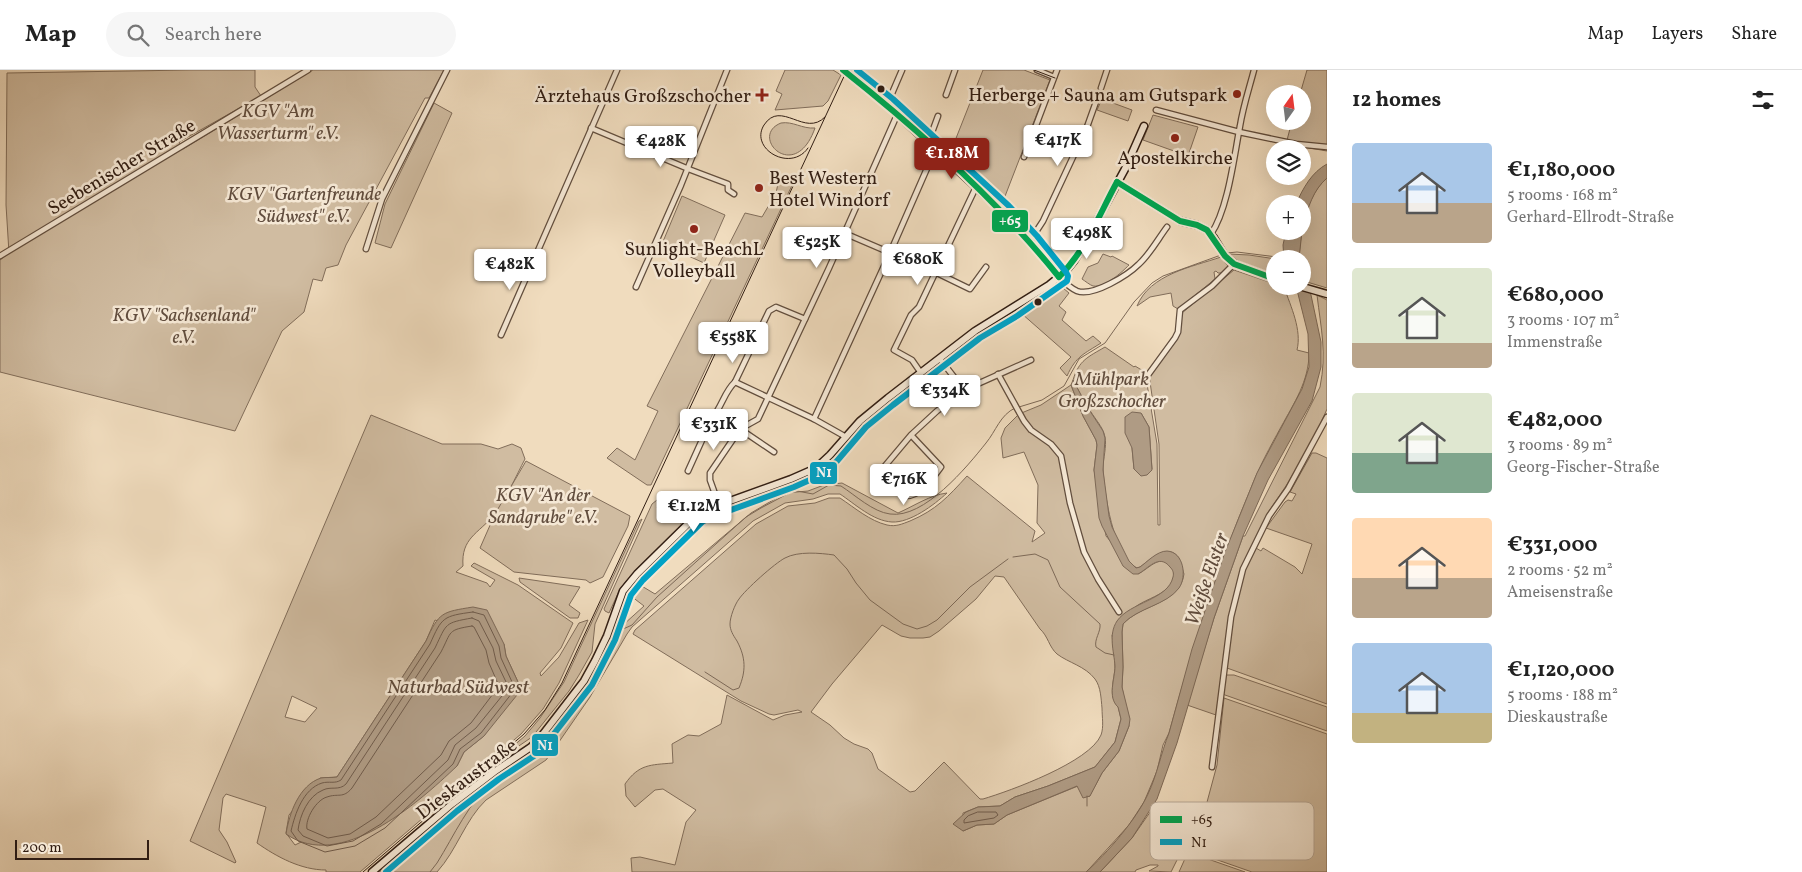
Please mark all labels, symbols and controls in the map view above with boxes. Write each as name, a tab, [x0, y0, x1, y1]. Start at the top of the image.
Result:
search box	[106, 12, 456, 57]
text: Map	[25, 18, 76, 52]
icon: search	[124, 21, 152, 49]
text: Search here	[164, 22, 262, 48]
text: Map	[1587, 22, 1623, 47]
text: Layers	[1651, 22, 1703, 47]
text: Share	[1731, 22, 1777, 47]
place label: Herberge + Sauna am Gutspark	[968, 83, 1227, 109]
place label: Ärztehaus Großzschocher	[534, 84, 751, 110]
unlabelled marker	[876, 84, 886, 94]
north arrow	[1266, 85, 1311, 130]
map controls	[1266, 85, 1311, 295]
text: 12 homes	[1352, 86, 1441, 115]
icon: filters	[1749, 86, 1777, 114]
marker: Ärztehaus Großzschocher	[755, 88, 769, 102]
marker: Herberge + Sauna am Gutspark	[1231, 88, 1243, 100]
park label: KGV "Am Wasserturm" e.V.	[217, 99, 339, 147]
street label: Seebenischer Straße	[43, 113, 201, 222]
pin: €417K	[1023, 124, 1093, 167]
pin: €428K	[626, 126, 696, 168]
text: €417K	[1034, 130, 1082, 152]
text: €428K	[636, 131, 686, 153]
marker: Apostelkirche	[1169, 132, 1181, 144]
pin: €1.18M	[911, 138, 993, 180]
button: layers	[1266, 140, 1311, 185]
text: €1.18M	[925, 143, 979, 165]
place label: Apostelkirche	[1117, 146, 1233, 172]
text: €1,180,000	[1507, 156, 1615, 185]
icon: home	[1392, 163, 1452, 223]
place label: Best Western Hotel Windorf	[769, 166, 890, 214]
park label: KGV "Gartenfreunde Südwest" e.V.	[227, 182, 381, 230]
marker: Best Western Hotel Windorf	[753, 182, 765, 194]
text: 5 rooms · 168 m²	[1507, 185, 1618, 207]
button: +	[1266, 195, 1311, 240]
text: Gerhard-Ellrodt-Straße	[1507, 207, 1674, 229]
line badge: +65	[991, 209, 1029, 233]
text: +65	[999, 212, 1021, 231]
pin: €498K	[1052, 218, 1122, 260]
marker: Sunlight-BeachL Volleyball	[688, 223, 700, 235]
text: €498K	[1062, 223, 1112, 245]
pin: €525K	[782, 226, 852, 269]
text: €525K	[793, 232, 841, 254]
place label: Sunlight-BeachL Volleyball	[625, 237, 764, 285]
pin: €680K	[883, 244, 953, 286]
pin: €482K	[475, 248, 545, 291]
text: €680K	[893, 249, 943, 271]
button: −	[1266, 250, 1311, 295]
text: €482K	[485, 254, 535, 276]
text: €680,000	[1507, 281, 1604, 310]
icon: home	[1392, 288, 1452, 348]
unlabelled marker	[1033, 297, 1043, 307]
park label: KGV "Sachsenland" e.V.	[113, 303, 256, 351]
text: 3 rooms · 107 m²	[1507, 310, 1620, 332]
pin: €558K	[698, 322, 768, 364]
text: €558K	[709, 327, 757, 349]
text: Immenstraße	[1507, 332, 1602, 354]
park label: Mühlpark Großzschocher	[1058, 367, 1167, 415]
pin: €334K	[910, 374, 980, 417]
text: €334K	[920, 380, 970, 402]
text: €482,000	[1507, 406, 1602, 435]
pin: €331K	[679, 408, 749, 451]
icon: home	[1392, 413, 1452, 473]
text: €331K	[691, 414, 737, 436]
text: 3 rooms · 89 m²	[1507, 435, 1612, 457]
text: Georg-Fischer-Straße	[1507, 457, 1660, 479]
line badge: N1	[809, 461, 838, 485]
text: N1	[816, 464, 832, 483]
pin: €716K	[869, 464, 939, 506]
text: €716K	[881, 469, 927, 491]
park label: KGV "An der Sandgrube" e.V.	[488, 483, 598, 531]
pin: €1.12M	[653, 490, 735, 533]
text: €1.12M	[668, 496, 720, 518]
water label: Weiße Elster	[1179, 529, 1237, 630]
text: €331,000	[1507, 531, 1598, 560]
icon: home	[1392, 538, 1452, 598]
text: 2 rooms · 52 m²	[1507, 560, 1613, 582]
text: Ameisenstraße	[1507, 582, 1613, 604]
text: €1,120,000	[1507, 656, 1614, 685]
icon: home	[1392, 663, 1452, 723]
water label: Naturbad Südwest	[387, 674, 530, 702]
text: 5 rooms · 188 m²	[1507, 685, 1618, 707]
text: Dieskaustraße	[1507, 707, 1608, 729]
street label: Dieskaustraße	[412, 733, 523, 826]
line badge: N1	[531, 733, 559, 757]
text: N1	[537, 737, 553, 756]
legend	[1150, 802, 1314, 860]
text: +65	[1191, 811, 1213, 830]
text: N1	[1191, 834, 1207, 853]
scale bar	[15, 837, 149, 860]
text: 200 m	[22, 839, 62, 858]

